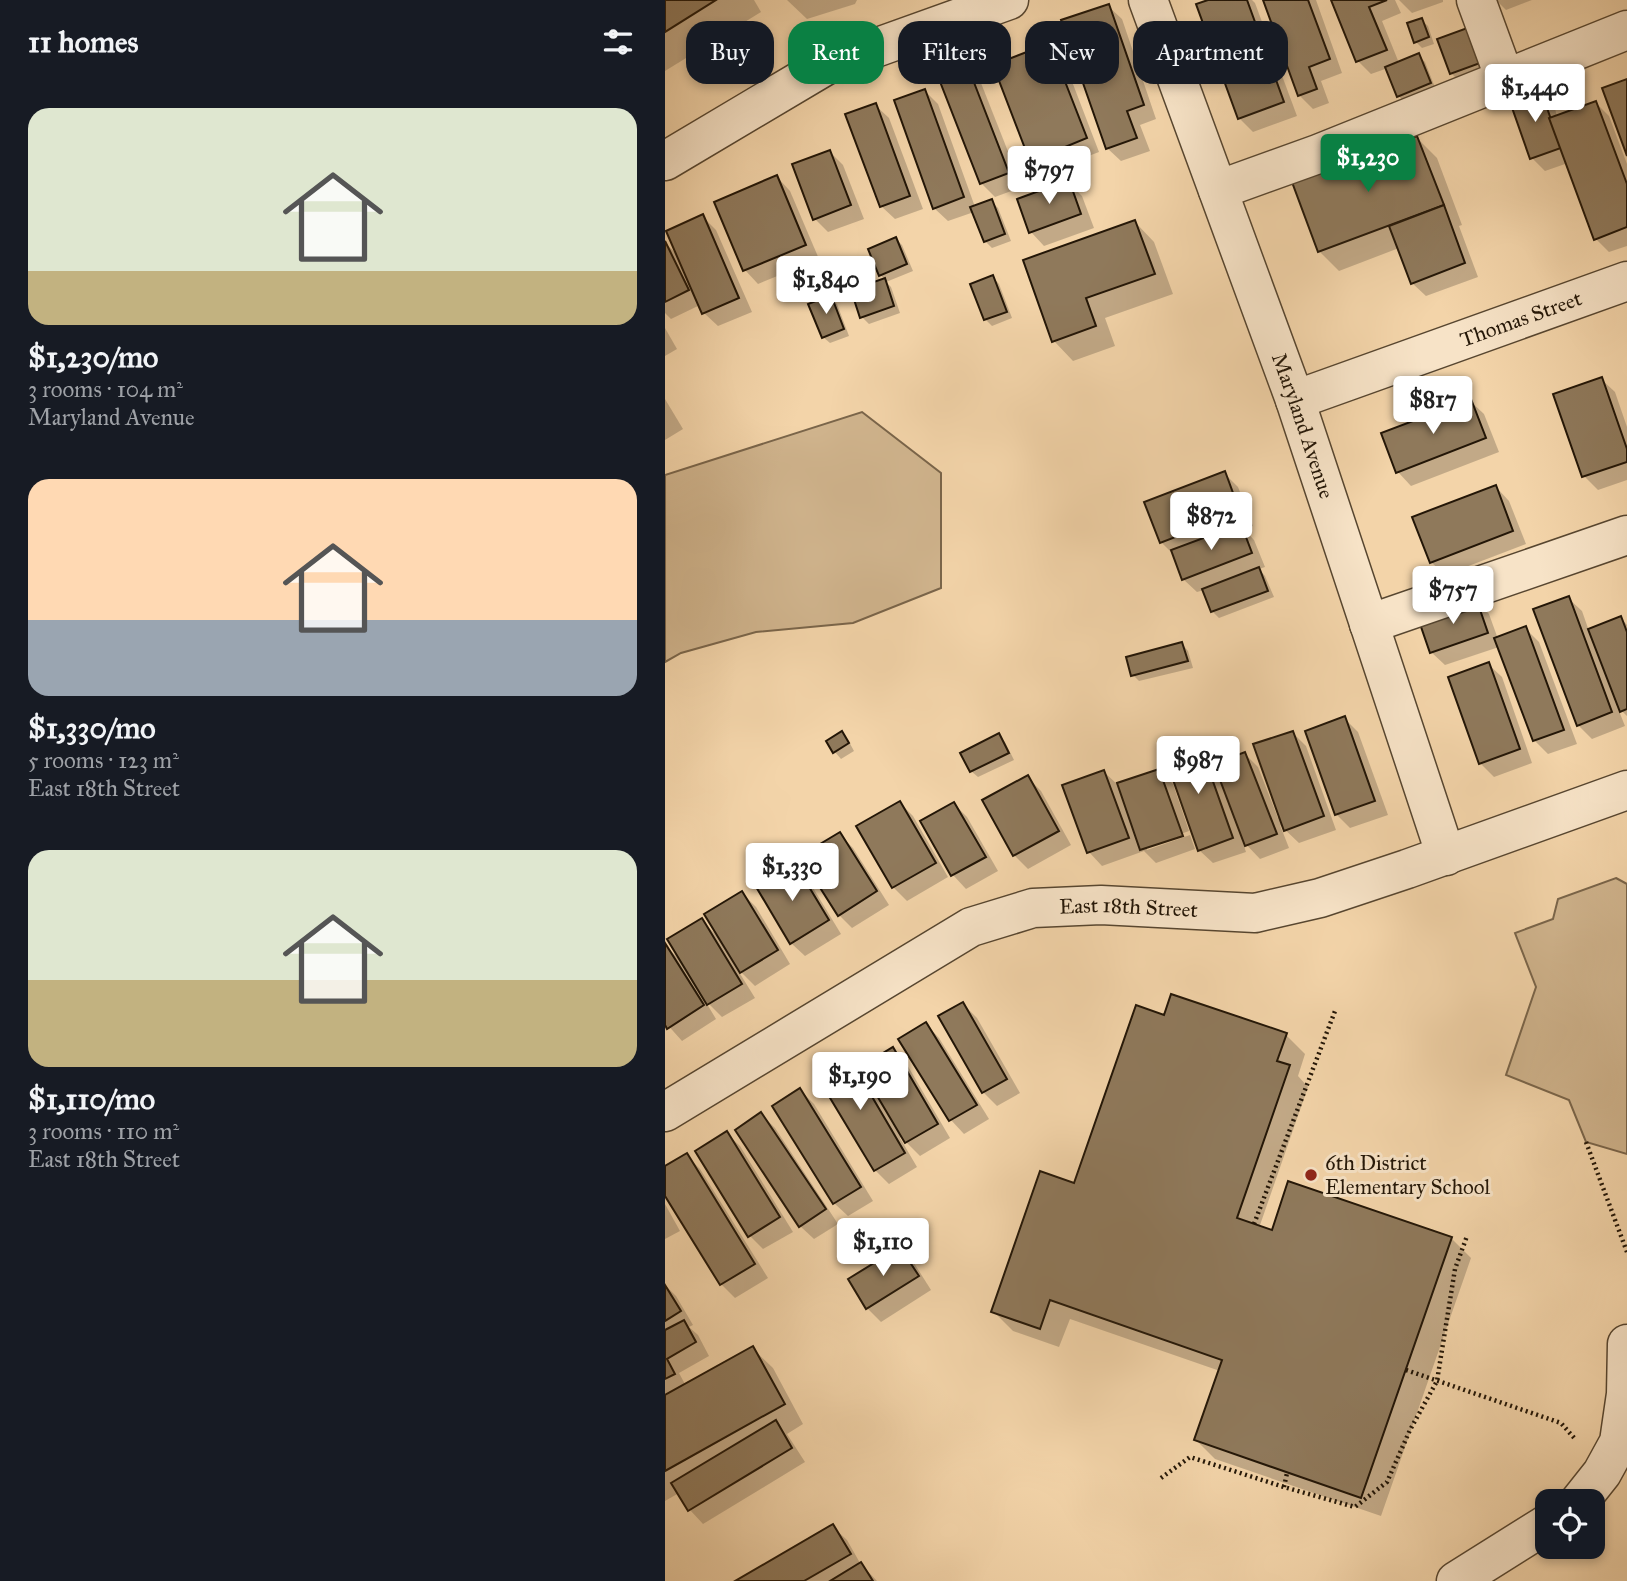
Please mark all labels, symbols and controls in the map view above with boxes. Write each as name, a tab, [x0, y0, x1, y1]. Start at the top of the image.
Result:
chip: Buy	[686, 21, 774, 84]
chip: Rent	[788, 21, 884, 84]
chip: Filters	[898, 21, 1011, 84]
chip: New	[1025, 21, 1119, 84]
chip: Apartment	[1133, 21, 1288, 84]
icon: filters	[599, 23, 637, 61]
text: 11 homes	[28, 24, 139, 60]
pin: $1,440	[1478, 64, 1592, 124]
text: $1,440	[1501, 73, 1569, 101]
pin: $1,230	[1311, 134, 1425, 194]
text: $1,230	[1337, 143, 1399, 171]
pin: $797	[1008, 146, 1090, 206]
icon: home	[270, 154, 396, 280]
text: $797	[1024, 155, 1074, 183]
pin: $1,840	[769, 256, 883, 316]
text: $1,840	[792, 265, 860, 293]
street label: Thomas Street	[1456, 285, 1586, 353]
text: $1,230/mo	[28, 339, 158, 375]
street label: Maryland Avenue	[1266, 349, 1340, 502]
text: 3 rooms · 104 m²	[28, 375, 183, 403]
pin: $817	[1392, 376, 1474, 436]
text: $817	[1409, 385, 1457, 413]
text: Maryland Avenue	[28, 403, 195, 431]
pin: $872	[1170, 492, 1252, 552]
text: $872	[1186, 501, 1236, 529]
icon: home	[270, 525, 396, 651]
pin: $757	[1412, 566, 1494, 626]
text: $757	[1428, 575, 1478, 603]
text: $1,330/mo	[28, 710, 156, 746]
pin: $987	[1157, 736, 1239, 796]
text: $987	[1173, 745, 1223, 773]
text: 5 rooms · 123 m²	[28, 746, 179, 774]
text: East 18th Street	[28, 774, 180, 802]
pin: $1,330	[735, 844, 849, 903]
text: $1,330	[762, 852, 822, 880]
street label: East 18th Street	[1059, 892, 1199, 923]
icon: home	[270, 896, 396, 1022]
pin: $1,190	[803, 1052, 917, 1112]
text: $1,190	[828, 1061, 892, 1089]
text: $1,110/mo	[28, 1081, 155, 1117]
text: 3 rooms · 110 m²	[28, 1117, 179, 1145]
text: East 18th Street	[28, 1145, 180, 1173]
place label: 6th District Elementary School	[1325, 1150, 1490, 1200]
marker: 6th District Elementary School	[1303, 1167, 1319, 1183]
pin: $1,110	[826, 1218, 940, 1278]
text: $1,110	[853, 1227, 913, 1255]
map controls	[1535, 1489, 1605, 1559]
button: locate	[1535, 1489, 1605, 1559]

